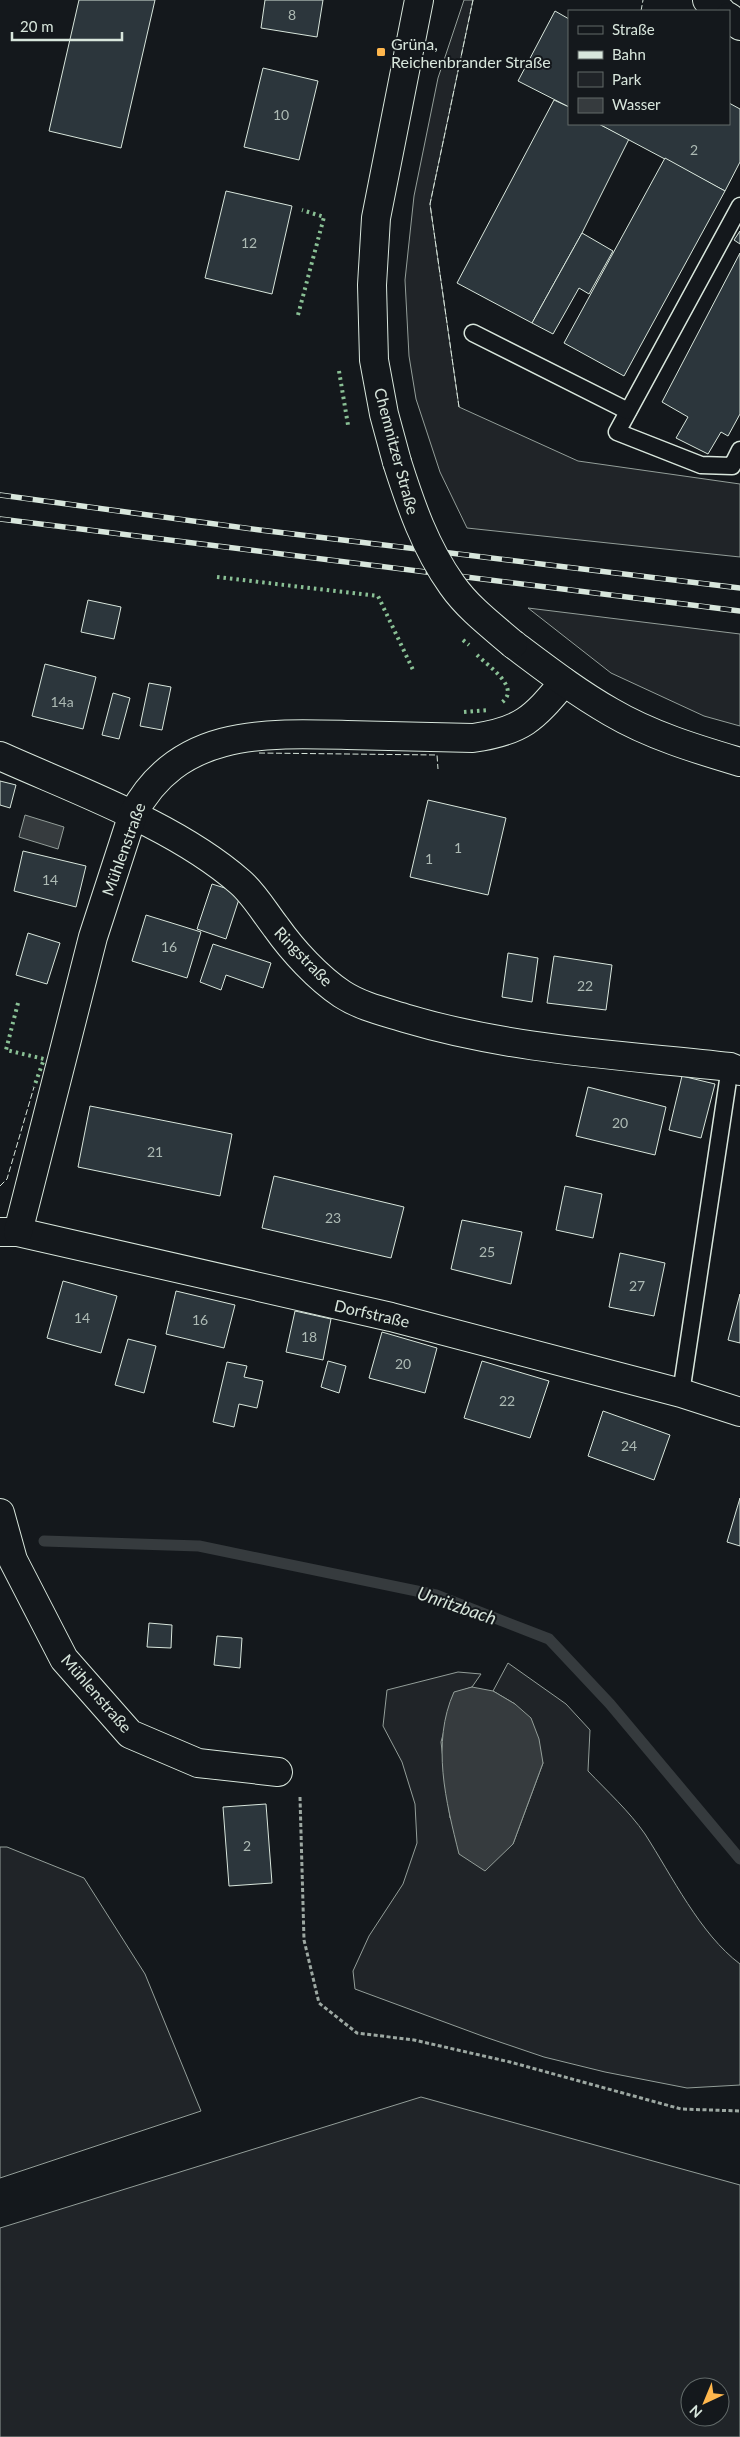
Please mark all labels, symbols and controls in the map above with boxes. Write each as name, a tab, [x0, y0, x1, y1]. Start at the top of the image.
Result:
house number: 8	[288, 6, 296, 23]
scale bar	[12, 10, 122, 42]
legend	[568, 10, 730, 125]
text: 20 m	[20, 17, 54, 35]
text: Straße	[612, 20, 655, 38]
place label: Grüna, Reichenbrander Straße	[391, 34, 551, 71]
text: Bahn	[612, 45, 646, 63]
marker: Grüna, Reichenbrander Straße	[375, 46, 387, 58]
text: Park	[612, 70, 642, 88]
text: Wasser	[612, 95, 661, 113]
house number: 10	[273, 106, 289, 123]
house number: 2	[690, 141, 698, 158]
house number: 12	[241, 234, 257, 251]
street label: Chemnitzer Straße	[371, 386, 423, 516]
house number: 14a	[50, 693, 74, 710]
street label: Mühlenstraße	[97, 800, 149, 898]
house number: 1	[454, 839, 462, 856]
house number: 1	[425, 850, 433, 867]
house number: 14	[42, 871, 58, 888]
street label: Ringstraße	[271, 922, 337, 990]
house number: 16	[161, 938, 177, 955]
house number: 22	[577, 977, 593, 994]
house number: 20	[612, 1114, 628, 1131]
house number: 21	[147, 1143, 163, 1160]
house number: 23	[325, 1209, 341, 1226]
house number: 25	[479, 1243, 495, 1260]
house number: 27	[629, 1277, 645, 1294]
street label: Dorfstraße	[333, 1295, 411, 1331]
house number: 14	[74, 1309, 90, 1326]
house number: 16	[192, 1311, 208, 1328]
house number: 18	[301, 1328, 317, 1345]
house number: 20	[395, 1355, 411, 1372]
house number: 22	[499, 1392, 515, 1409]
house number: 24	[621, 1437, 637, 1454]
water label: Unritzbach	[414, 1581, 500, 1629]
street label: Mühlenstraße	[58, 1650, 136, 1736]
house number: 2	[243, 1837, 251, 1854]
north arrow	[680, 2377, 730, 2427]
text: N	[686, 2402, 705, 2422]

